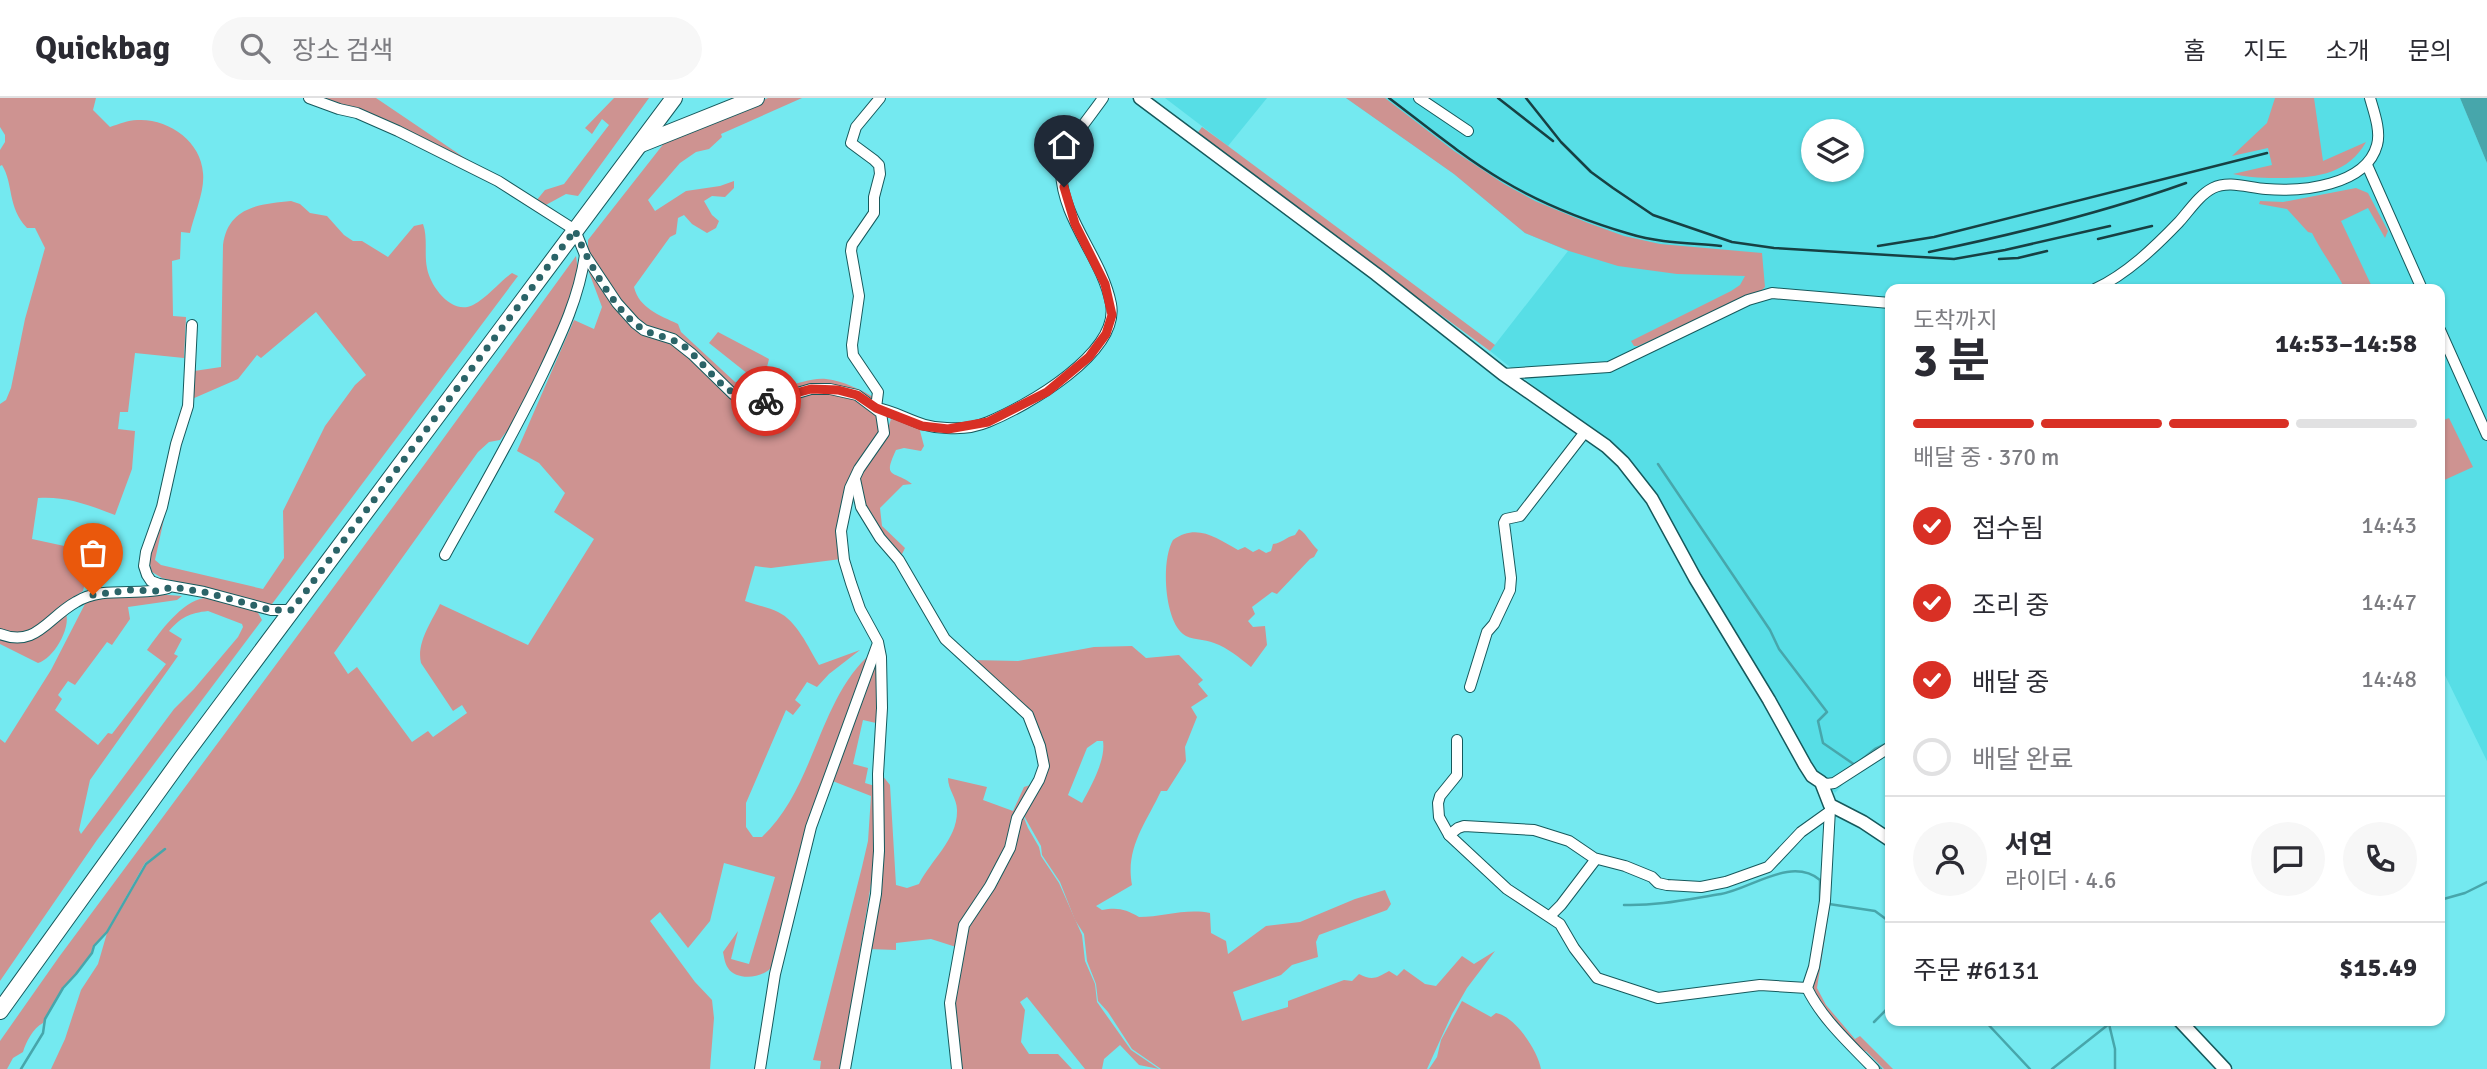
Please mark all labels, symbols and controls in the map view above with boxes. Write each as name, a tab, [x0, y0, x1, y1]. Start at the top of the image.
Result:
search box	[212, 17, 702, 80]
text: Quickbag	[35, 28, 170, 69]
icon: search	[236, 29, 274, 67]
text: 장소 검색	[292, 35, 394, 67]
text: 홈	[2183, 36, 2205, 66]
text: 지도	[2243, 36, 2288, 66]
text: 소개	[2326, 36, 2370, 66]
text: 문의	[2408, 36, 2452, 66]
pin	[1034, 115, 1094, 187]
map controls	[1801, 119, 1864, 182]
button: layers	[1801, 119, 1864, 182]
icon: home	[1045, 126, 1083, 164]
text: 도착까지	[1913, 306, 1998, 335]
text: 14:53–14:58	[2275, 328, 2417, 360]
text: 3 분	[1913, 333, 1990, 389]
courier	[731, 366, 801, 436]
icon: bike	[747, 382, 785, 420]
text: 배달 중 · 370 m	[1913, 443, 2059, 472]
icon: check	[1913, 507, 1951, 545]
text: 14:43	[2361, 511, 2417, 540]
text: 접수됨	[1972, 513, 2044, 545]
pin	[63, 523, 123, 595]
icon: bag	[74, 534, 112, 572]
icon: check	[1913, 584, 1951, 622]
text: 14:47	[2361, 588, 2417, 617]
text: 조리 중	[1972, 590, 2049, 622]
icon: check	[1913, 661, 1951, 699]
text: 14:48	[2361, 665, 2417, 694]
text: 배달 중	[1972, 667, 2049, 699]
text: 배달 완료	[1972, 744, 2073, 776]
button: person	[1913, 822, 1987, 896]
button: chat	[2251, 822, 2325, 896]
button: phone	[2343, 822, 2417, 896]
text: 서연	[2005, 829, 2053, 861]
text: 라이더 · 4.6	[2005, 866, 2117, 895]
text: $15.49	[2339, 952, 2417, 984]
text: 주문 #6131	[1913, 955, 2040, 987]

